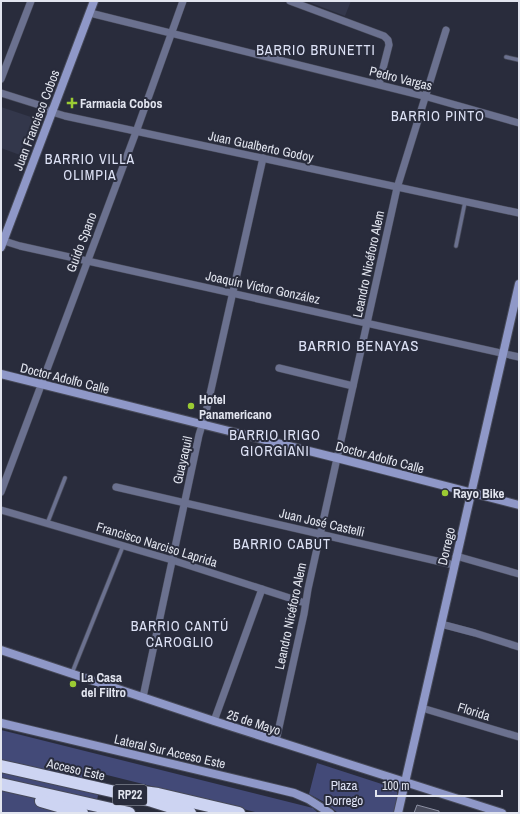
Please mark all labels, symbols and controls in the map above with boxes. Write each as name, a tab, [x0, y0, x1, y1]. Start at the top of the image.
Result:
district label: BARRIO BRUNETTI	[256, 41, 376, 59]
street label: Pedro Vargas	[368, 62, 434, 95]
street label: Juan Francisco Cobos	[9, 67, 64, 173]
place label: Farmacia Cobos	[80, 95, 162, 112]
marker: Farmacia Cobos	[67, 98, 77, 108]
district label: BARRIO PINTO	[391, 107, 485, 125]
street label: Juan Gualberto Godoy	[207, 127, 316, 166]
district label: BARRIO VILLA OLIMPIA	[45, 150, 135, 184]
street label: Leandro Nicéforo Alem	[349, 209, 388, 319]
street label: Guido Spano	[62, 210, 101, 275]
street label: Joaquín Víctor González	[204, 267, 322, 308]
district label: BARRIO BENAYAS	[299, 335, 419, 356]
street label: Doctor Adolfo Calle	[19, 359, 111, 398]
place label: Hotel Panamericano	[199, 391, 272, 423]
marker: Hotel Panamericano	[186, 401, 196, 411]
district label: BARRIO IRIGO GIORGIANI	[229, 426, 321, 460]
street label: Guayaquil	[169, 435, 196, 486]
street label: Doctor Adolfo Calle	[334, 437, 426, 478]
place label: Rayo Bike	[453, 485, 505, 502]
marker: Rayo Bike	[440, 488, 450, 498]
street label: Juan José Castelli	[278, 504, 366, 541]
street label: Francisco Narciso Laprida	[94, 518, 219, 571]
street label: Dorrego	[434, 525, 459, 567]
district label: BARRIO CABUT	[233, 535, 331, 553]
street label: Leandro Nicéforo Alem	[271, 561, 310, 671]
district label: BARRIO CANTÚ CAROGLIO	[131, 617, 229, 651]
place label: La Casa del Filtro	[81, 669, 126, 701]
marker: La Casa del Filtro	[68, 679, 78, 689]
street label: Florida	[455, 698, 492, 724]
street label: 25 de Mayo	[225, 706, 283, 739]
street label: Lateral Sur Acceso Este	[113, 730, 227, 773]
street label: Acceso Este	[44, 754, 107, 784]
scale bar	[376, 772, 502, 798]
park label: Plaza Dorrego	[325, 777, 363, 809]
text: 100 m	[382, 778, 409, 794]
road number: RP22	[113, 785, 147, 805]

